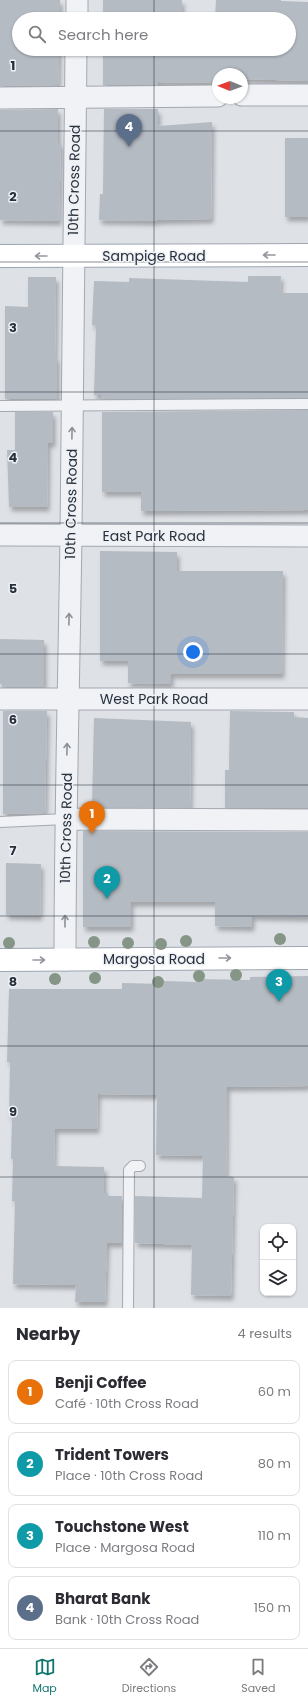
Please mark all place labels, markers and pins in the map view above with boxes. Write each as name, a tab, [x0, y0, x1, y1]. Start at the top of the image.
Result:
pin: 4	[116, 114, 142, 147]
pin: 1	[79, 801, 105, 834]
pin: 2	[94, 866, 120, 899]
pin: 3	[266, 969, 292, 1002]

